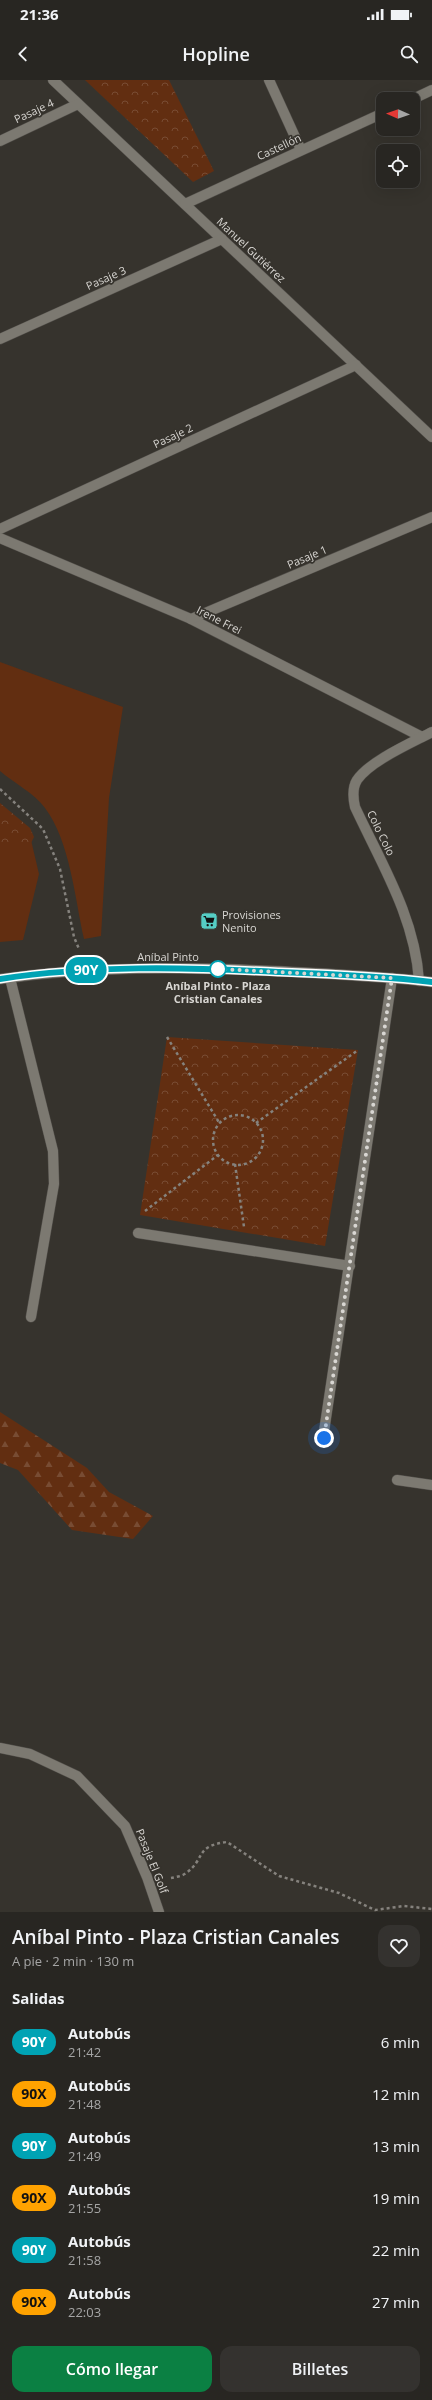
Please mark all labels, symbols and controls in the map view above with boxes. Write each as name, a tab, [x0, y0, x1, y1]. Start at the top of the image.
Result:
text: 21:36	[20, 4, 59, 24]
text: Hopline	[182, 42, 250, 66]
icon: back	[12, 43, 34, 65]
icon: search	[398, 43, 420, 65]
north arrow	[376, 92, 420, 136]
map controls	[376, 92, 420, 188]
street label: Pasaje 4	[12, 95, 57, 126]
street label: Castellón	[254, 130, 303, 163]
button: locate	[376, 144, 420, 188]
street label: Manuel Gutiérrez	[214, 214, 289, 286]
street label: Pasaje 3	[83, 262, 128, 293]
street label: Pasaje 2	[151, 420, 195, 451]
street label: Pasaje 1	[284, 541, 329, 572]
street label: Irene Frei	[194, 602, 244, 637]
street label: Colo Colo	[364, 808, 399, 858]
place label: Provisiones Nenito	[222, 907, 281, 935]
supermarket icon: Provisiones Nenito	[199, 911, 219, 931]
street label: Aníbal Pinto	[137, 949, 199, 964]
line badge: 90Y	[63, 957, 109, 983]
text: 90Y	[74, 960, 98, 979]
marker: Aníbal Pinto - Plaza Cristian Canales	[209, 960, 227, 978]
place label: Aníbal Pinto - Plaza Cristian Canales	[165, 978, 271, 1006]
your location	[314, 1428, 334, 1448]
street label: Pasaje El Golf	[133, 1826, 173, 1897]
text: Aníbal Pinto - Plaza Cristian Canales	[12, 1924, 339, 1950]
button: heart	[378, 1925, 420, 1967]
text: A pie · 2 min · 130 m	[12, 1952, 134, 1970]
text: Salidas	[12, 1988, 65, 2008]
text: Autobús	[68, 2023, 131, 2043]
text: 90Y	[22, 2032, 46, 2051]
text: 6 min	[381, 2032, 420, 2052]
text: 21:42	[68, 2043, 101, 2061]
text: Autobús	[68, 2075, 131, 2095]
text: 90X	[21, 2084, 47, 2103]
text: 12 min	[372, 2084, 420, 2104]
text: 21:48	[68, 2095, 101, 2113]
text: Autobús	[68, 2127, 131, 2147]
text: 90Y	[22, 2136, 46, 2155]
text: 13 min	[372, 2136, 420, 2156]
text: 21:49	[68, 2147, 101, 2165]
text: Autobús	[68, 2179, 131, 2199]
text: 90X	[21, 2188, 47, 2207]
text: 19 min	[372, 2188, 420, 2208]
text: 21:55	[68, 2199, 101, 2217]
text: Autobús	[68, 2231, 131, 2251]
text: 90Y	[22, 2240, 46, 2259]
text: 22 min	[372, 2240, 420, 2260]
text: 21:58	[68, 2251, 101, 2269]
text: Autobús	[68, 2283, 131, 2303]
text: 90X	[21, 2292, 47, 2311]
text: 27 min	[372, 2292, 420, 2312]
text: 22:03	[68, 2303, 101, 2321]
button: Cómo llegar	[12, 2346, 212, 2392]
button: Billetes	[220, 2346, 420, 2392]

